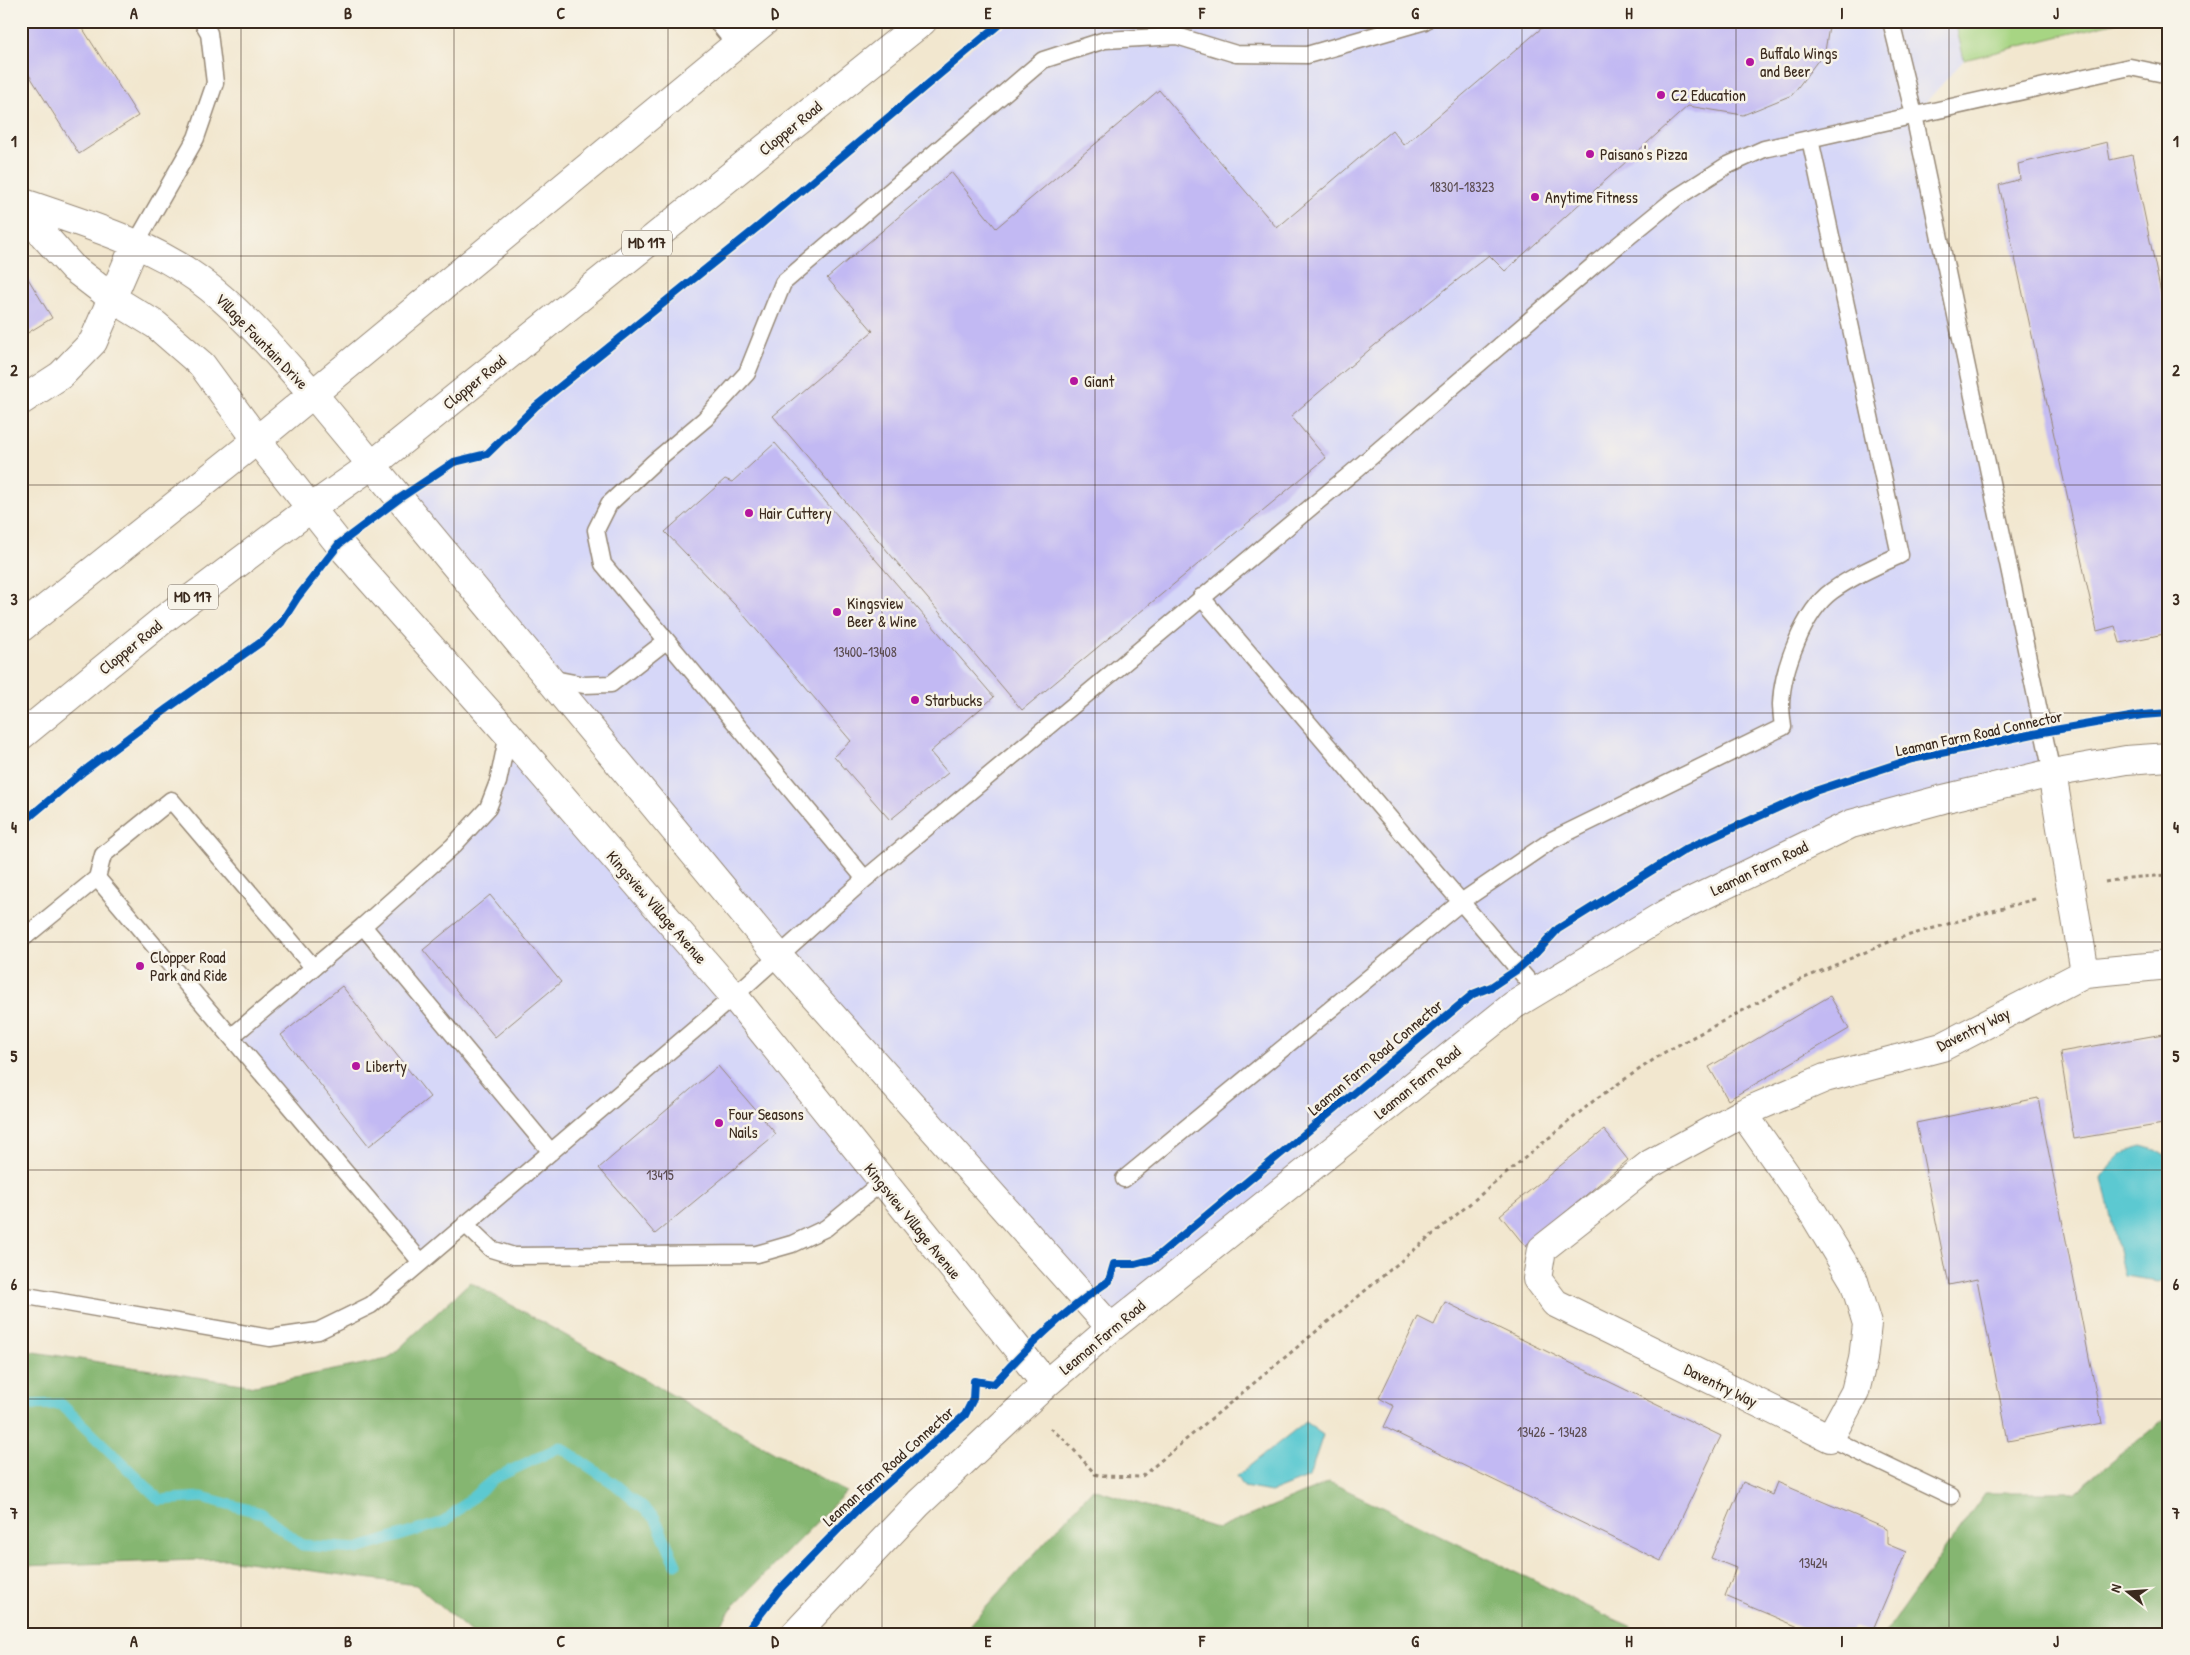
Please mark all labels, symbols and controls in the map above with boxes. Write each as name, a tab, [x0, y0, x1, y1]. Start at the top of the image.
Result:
text: A	[130, 2, 138, 24]
text: B	[344, 2, 352, 24]
text: C	[557, 2, 566, 24]
text: D	[771, 2, 779, 24]
text: E	[984, 2, 992, 24]
text: F	[1198, 2, 1206, 24]
text: G	[1411, 2, 1419, 24]
text: H	[1625, 2, 1633, 24]
text: I	[1840, 2, 1844, 24]
text: J	[2053, 2, 2059, 24]
place label: Buffalo Wings and Beer	[1760, 42, 1838, 82]
marker: Buffalo Wings and Beer	[1744, 56, 1756, 68]
place label: C2 Education	[1671, 84, 1746, 106]
marker: C2 Education	[1655, 89, 1667, 101]
street label: Clopper Road	[754, 96, 826, 160]
text: 1	[11, 130, 17, 152]
text: 1	[2173, 130, 2179, 152]
place label: Paisano's Pizza	[1600, 143, 1687, 165]
marker: Paisano's Pizza	[1584, 148, 1596, 160]
house number: 18301-18323	[1430, 177, 1494, 196]
place label: Anytime Fitness	[1545, 186, 1638, 208]
marker: Anytime Fitness	[1529, 191, 1541, 203]
road number: MD 117	[622, 230, 672, 256]
street label: Village Fountain Drive	[211, 288, 314, 394]
street label: Clopper Road	[438, 350, 510, 414]
text: 2	[10, 359, 18, 381]
text: 2	[2172, 359, 2180, 381]
place label: Giant	[1084, 370, 1115, 392]
marker: Giant	[1068, 375, 1080, 387]
place label: Hair Cuttery	[759, 502, 832, 524]
marker: Hair Cuttery	[743, 507, 755, 519]
road number: MD 117	[168, 584, 218, 610]
text: 3	[10, 588, 18, 610]
text: 3	[2172, 588, 2180, 610]
place label: Kingsview Beer & Wine	[847, 592, 918, 632]
marker: Kingsview Beer & Wine	[831, 606, 843, 618]
street label: Clopper Road	[94, 615, 166, 679]
house number: 13400-13408	[833, 642, 897, 661]
place label: Starbucks	[925, 689, 982, 711]
marker: Starbucks	[909, 694, 921, 706]
street label: Leaman Farm Road Connector	[1894, 705, 2064, 761]
text: 4	[11, 816, 17, 838]
text: 4	[2173, 816, 2179, 838]
street label: Leaman Farm Road	[1707, 835, 1811, 901]
street label: Kingsview Village Avenue	[602, 846, 713, 969]
place label: Clopper Road Park and Ride	[150, 946, 228, 986]
marker: Clopper Road Park and Ride	[134, 960, 146, 972]
street label: Leaman Farm Road Connector	[1304, 995, 1446, 1119]
street label: Daventry Way	[1933, 1002, 2013, 1056]
street label: Leaman Farm Road	[1370, 1041, 1464, 1123]
text: 5	[11, 1045, 18, 1067]
text: 5	[2173, 1045, 2180, 1067]
place label: Liberty	[366, 1055, 407, 1077]
marker: Liberty	[350, 1060, 362, 1072]
place label: Four Seasons Nails	[728, 1103, 804, 1143]
marker: Four Seasons Nails	[713, 1117, 725, 1129]
street label: Kingsview Village Avenue	[859, 1158, 967, 1284]
house number: 13415	[646, 1165, 674, 1184]
text: 6	[11, 1273, 18, 1295]
text: 6	[2173, 1273, 2180, 1295]
street label: Leaman Farm Road	[1054, 1295, 1150, 1379]
street label: Daventry Way	[1681, 1358, 1761, 1412]
street label: Leaman Farm Road Connector	[818, 1401, 958, 1531]
house number: 13426 - 13428	[1517, 1422, 1587, 1441]
text: 7	[9, 1502, 18, 1524]
text: 7	[2171, 1502, 2180, 1524]
house number: 13424	[1799, 1553, 1827, 1572]
north arrow	[2102, 1568, 2152, 1618]
text: N	[2105, 1581, 2125, 1594]
text: A	[130, 1630, 138, 1652]
text: B	[344, 1630, 352, 1652]
text: C	[557, 1630, 566, 1652]
text: D	[771, 1630, 779, 1652]
text: E	[984, 1630, 992, 1652]
text: F	[1198, 1630, 1206, 1652]
text: G	[1411, 1630, 1419, 1652]
text: H	[1625, 1630, 1633, 1652]
text: I	[1840, 1630, 1844, 1652]
text: J	[2053, 1630, 2059, 1652]

